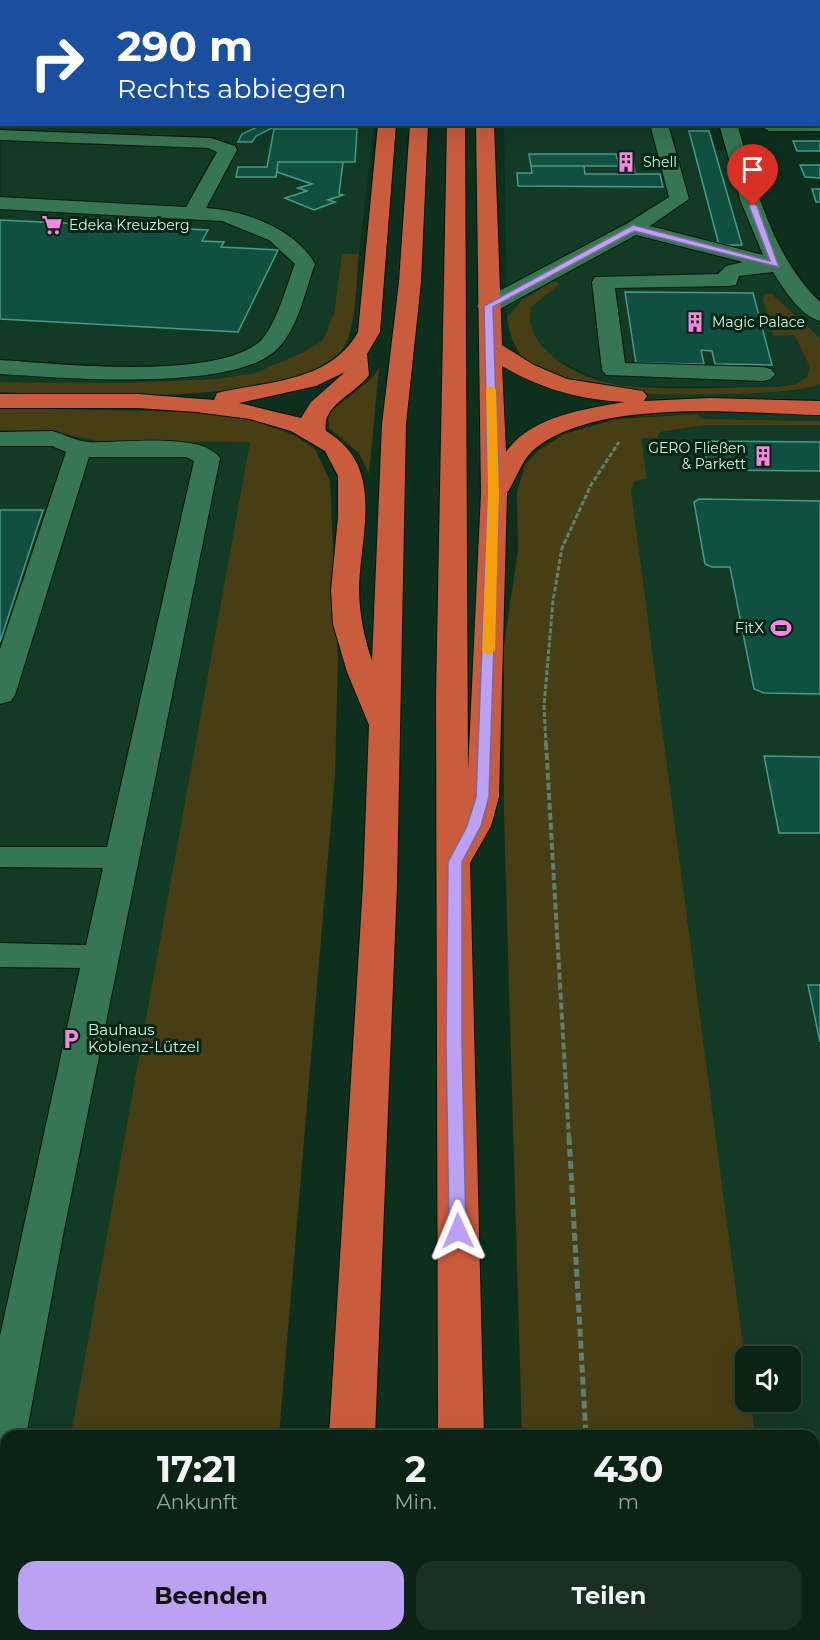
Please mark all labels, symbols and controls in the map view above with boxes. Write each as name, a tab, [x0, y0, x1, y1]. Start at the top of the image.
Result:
text: 290 m	[117, 20, 253, 72]
icon: right	[18, 24, 96, 102]
text: Rechts abbiegen	[117, 72, 346, 105]
pin	[727, 144, 778, 206]
building icon: Shell	[614, 150, 638, 174]
place label: Shell	[643, 153, 677, 171]
icon: arrive	[736, 153, 769, 186]
supermarket icon: Edeka Kreuzberg	[40, 213, 64, 237]
place label: Edeka Kreuzberg	[69, 216, 190, 234]
building icon: Magic Palace	[683, 310, 707, 334]
place label: Magic Palace	[712, 313, 805, 331]
place label: GERO Fließen & Parkett	[648, 439, 746, 473]
building icon: GERO Fließen & Parkett	[751, 444, 775, 468]
sports icon: FitX	[769, 616, 793, 640]
place label: FitX	[735, 618, 764, 637]
place label: Bauhaus Koblenz-Lützel	[88, 1020, 200, 1056]
parking icon: Bauhaus Koblenz-Lützel	[59, 1027, 83, 1051]
position arrow	[426, 1199, 490, 1263]
map controls	[735, 1346, 801, 1412]
button: sound	[735, 1346, 801, 1412]
text: 17:21	[157, 1447, 237, 1491]
text: 2	[405, 1447, 426, 1491]
text: 430	[593, 1447, 664, 1491]
text: Ankunft	[156, 1490, 238, 1514]
text: Min.	[394, 1490, 437, 1514]
text: m	[618, 1490, 639, 1514]
button: Beenden	[18, 1561, 404, 1630]
button: Teilen	[416, 1561, 802, 1630]

